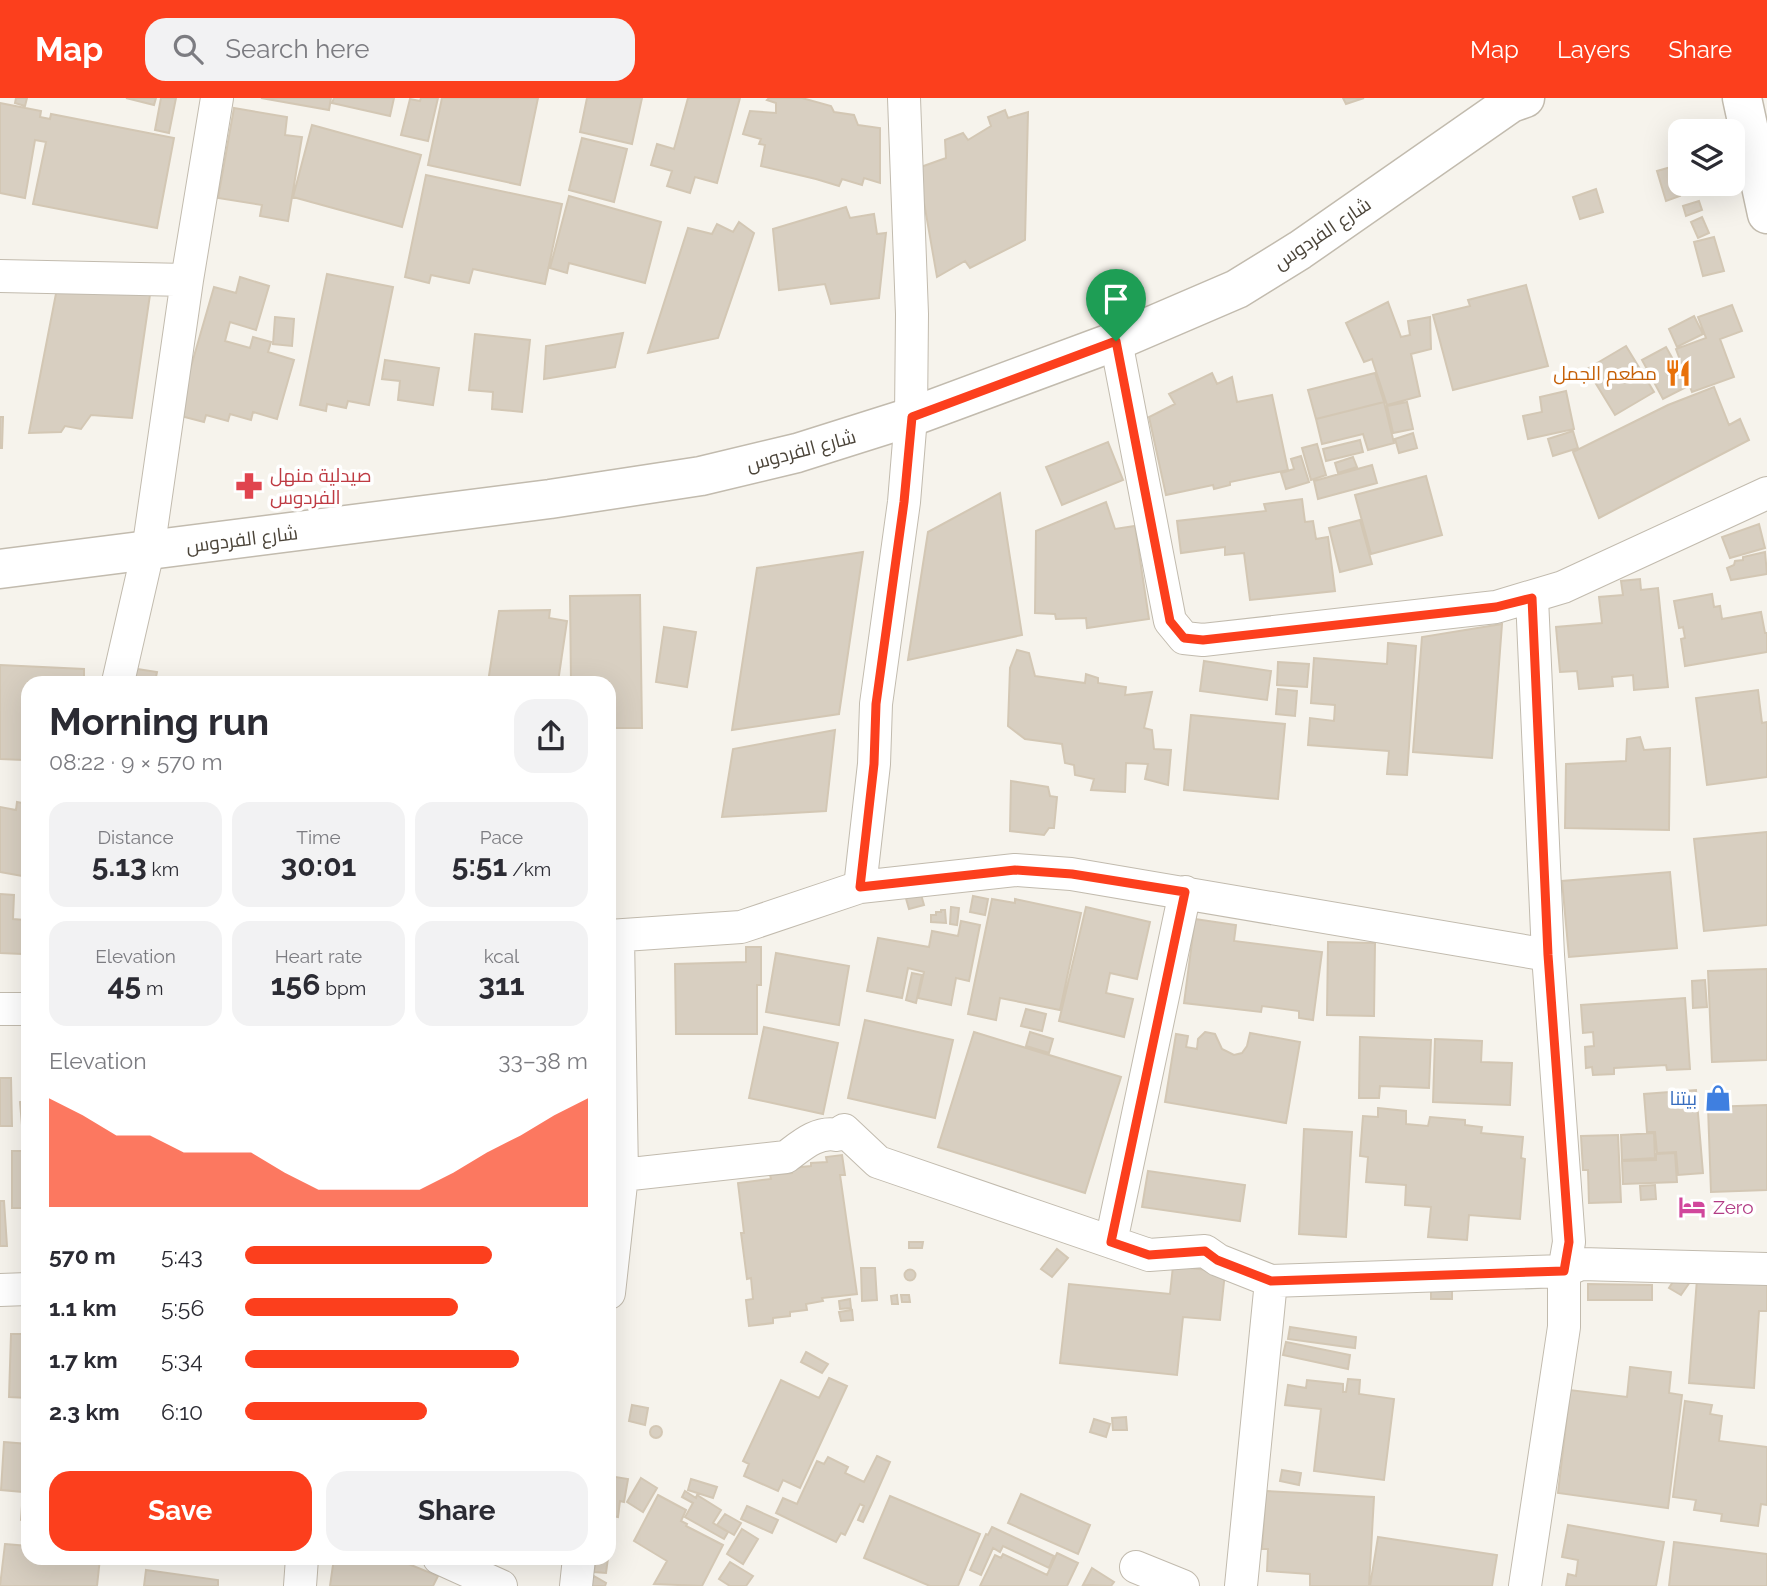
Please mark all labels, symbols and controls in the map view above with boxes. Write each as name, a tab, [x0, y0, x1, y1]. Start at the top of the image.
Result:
search box	[145, 18, 635, 81]
text: Map	[35, 30, 103, 69]
icon: search	[169, 30, 207, 68]
text: Search here	[225, 34, 370, 64]
text: Map	[1470, 35, 1519, 64]
text: Layers	[1557, 35, 1630, 64]
text: Share	[1668, 35, 1732, 64]
map controls	[1668, 119, 1745, 196]
button: layers	[1668, 119, 1745, 196]
street label: شارع الفردوس	[1269, 192, 1376, 276]
pin	[1086, 269, 1146, 341]
icon: arrive	[1097, 280, 1135, 318]
restaurant icon: مطعم الجمل	[1663, 358, 1693, 388]
place label: مطعم الجمل	[1553, 362, 1657, 387]
street label: شارع الفردوس	[744, 425, 859, 478]
place label: صيدلية منهل الفردوس	[270, 464, 372, 509]
pharmacy icon: صيدلية منهل الفردوس	[234, 471, 264, 501]
street label: شارع الفردوس	[185, 521, 299, 560]
text: Morning run	[49, 699, 269, 744]
button: share	[514, 699, 588, 773]
text: 08:22 · 9 × 570 m	[49, 748, 223, 775]
text: Distance	[97, 826, 174, 848]
text: Time	[296, 826, 341, 848]
text: Pace	[480, 826, 523, 848]
text: 5.13	[92, 848, 147, 883]
text: 30:01	[281, 848, 356, 883]
text: 5:51	[452, 848, 507, 883]
text: km	[147, 858, 179, 880]
text: /km	[507, 858, 551, 880]
text: Elevation	[95, 945, 176, 967]
text: Heart rate	[275, 945, 362, 967]
text: kcal	[484, 945, 519, 967]
text: 45	[107, 967, 141, 1002]
text: 156	[271, 967, 320, 1002]
text: 311	[478, 967, 525, 1002]
text: m	[141, 977, 164, 999]
text: bpm	[320, 977, 366, 999]
text: Elevation	[49, 1047, 147, 1074]
text: 33–38 m	[498, 1047, 588, 1074]
shop icon: بيتنا	[1703, 1083, 1733, 1113]
place label: بيتنا	[1670, 1087, 1697, 1109]
hotel icon: Zero	[1677, 1192, 1707, 1222]
place label: Zero	[1713, 1196, 1753, 1218]
text: 570 m	[49, 1242, 116, 1269]
text: 5:43	[161, 1242, 203, 1269]
text: 1.1 km	[49, 1294, 117, 1321]
text: 5:56	[161, 1294, 204, 1321]
text: 1.7 km	[49, 1346, 118, 1373]
text: 5:34	[161, 1346, 203, 1373]
text: 2.3 km	[49, 1398, 120, 1425]
text: 6:10	[161, 1398, 203, 1425]
button: Save	[49, 1471, 312, 1551]
button: Share	[326, 1471, 588, 1551]

